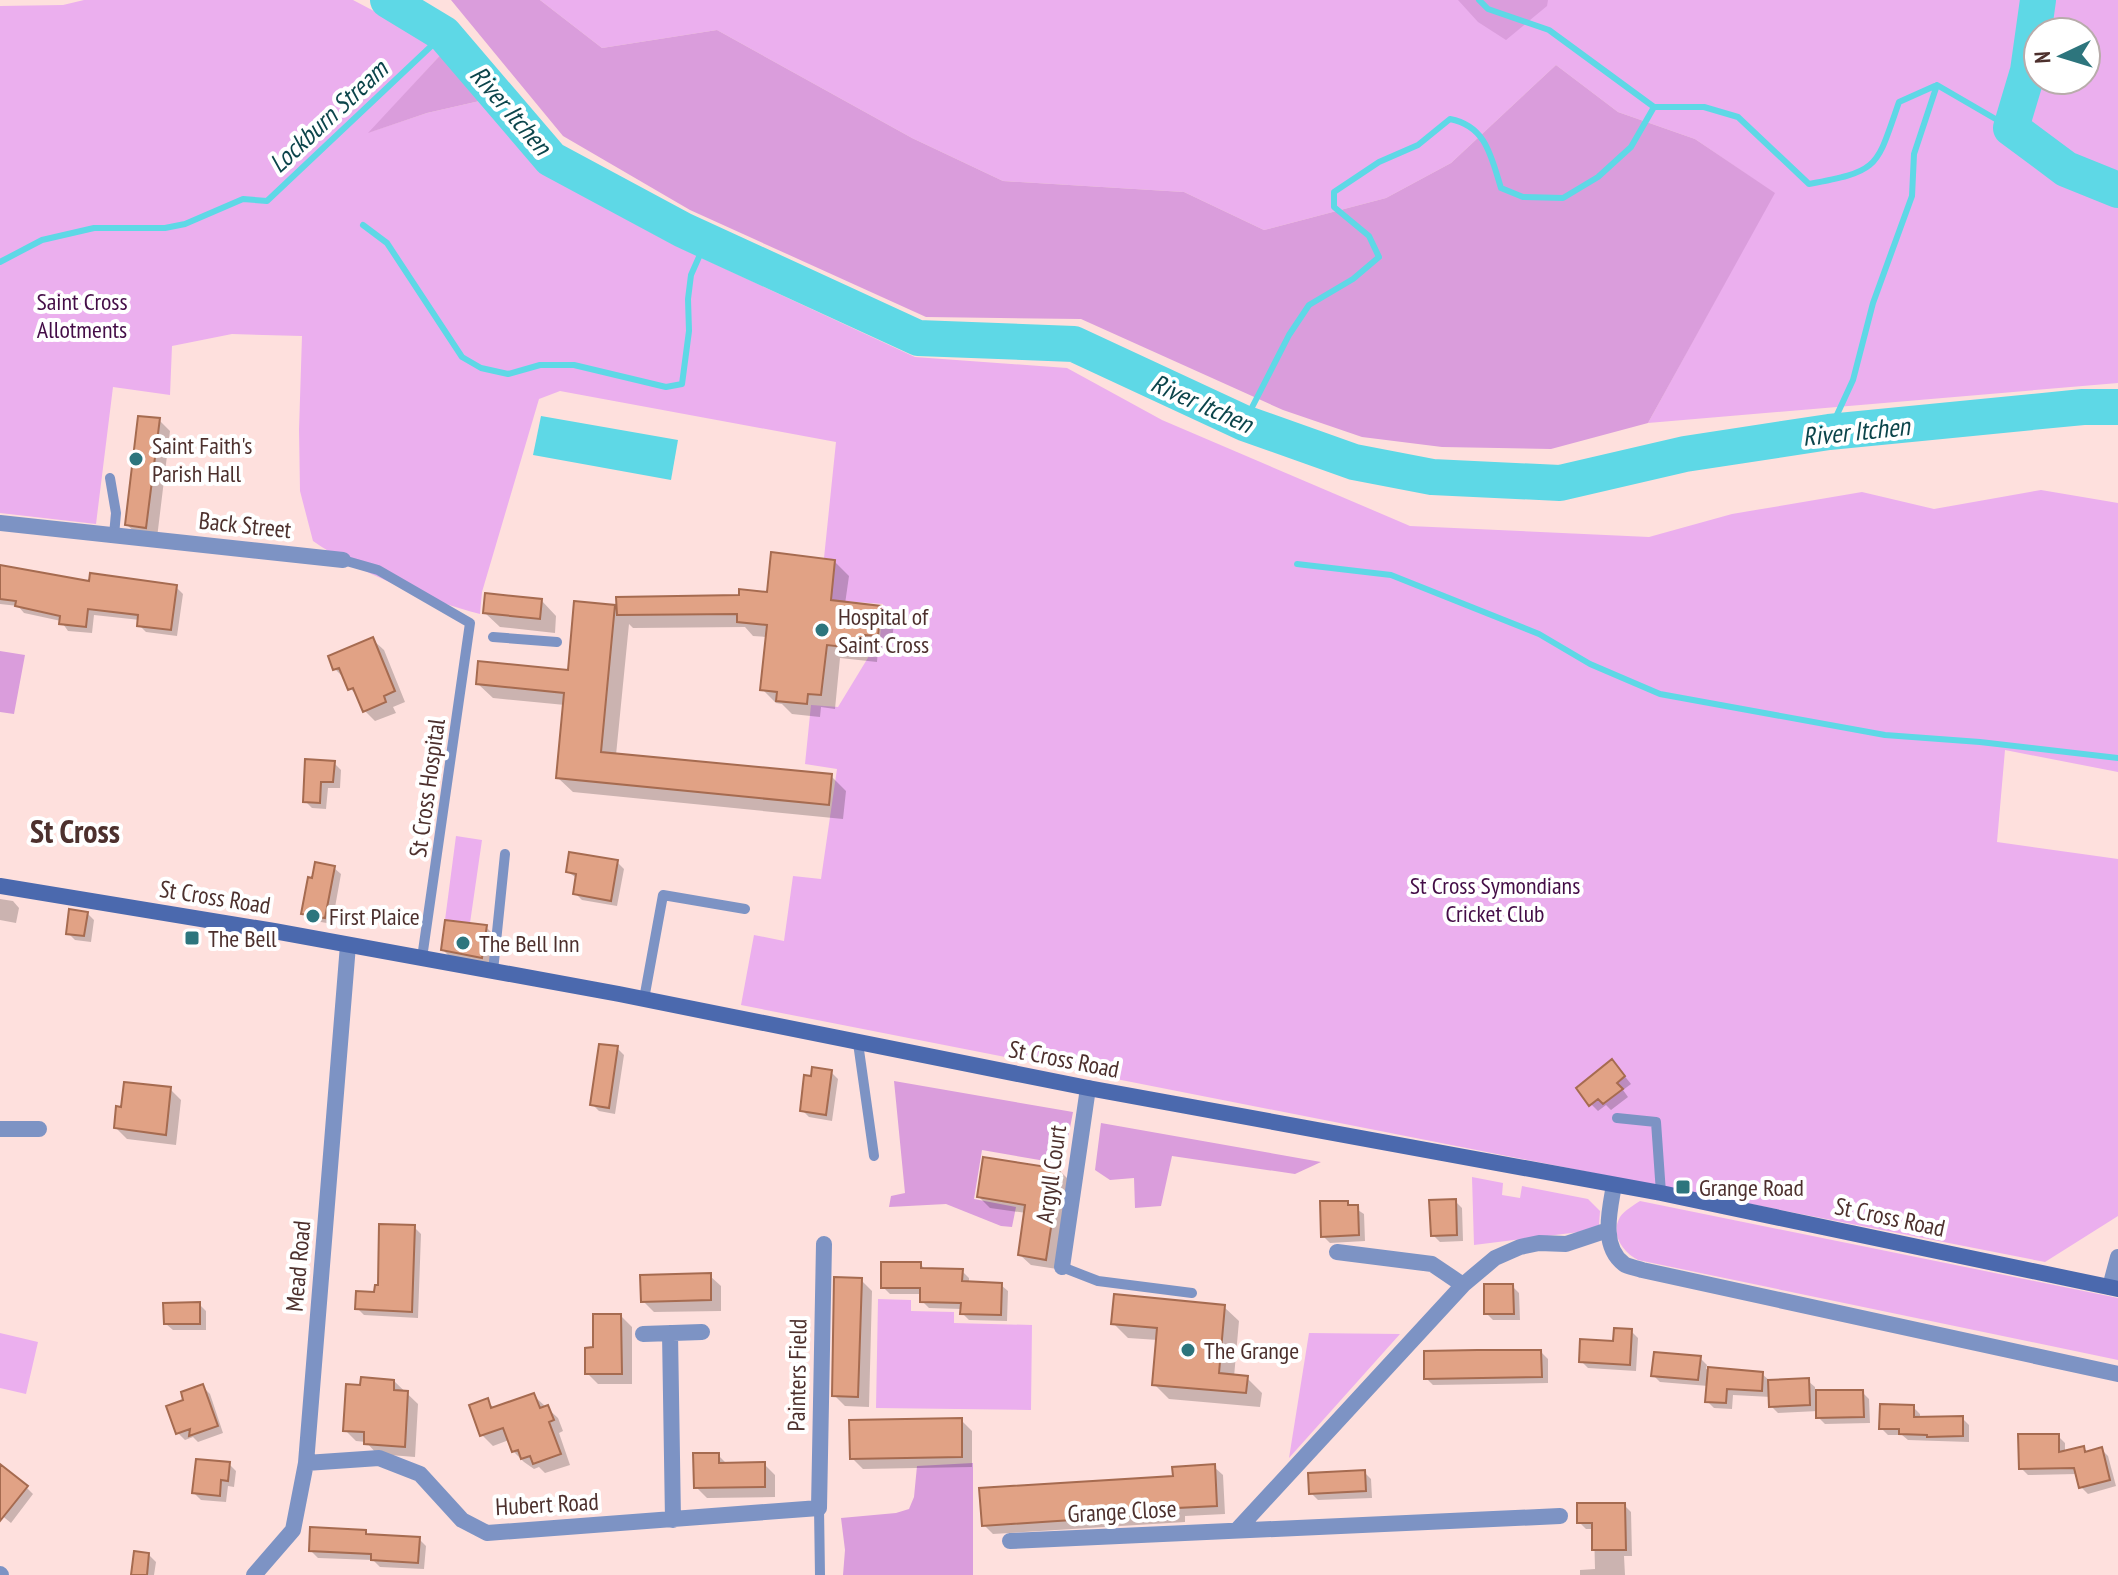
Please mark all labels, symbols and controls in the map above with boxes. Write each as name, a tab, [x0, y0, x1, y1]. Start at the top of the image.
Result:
north arrow	[2022, 16, 2102, 96]
text: N	[2028, 50, 2056, 64]
water label: Lockburn Stream	[262, 51, 396, 179]
water label: River Itchen	[463, 59, 560, 163]
park label: Saint Cross Allotments	[36, 286, 128, 345]
water label: River Itchen	[1146, 366, 1259, 441]
water label: River Itchen	[1801, 409, 1913, 453]
place label: Saint Faith's Parish Hall	[152, 430, 252, 489]
marker: Saint Faith's Parish Hall	[127, 450, 145, 468]
street label: Back Street	[197, 505, 293, 545]
place label: Hospital of Saint Cross	[838, 601, 929, 660]
marker: Hospital of Saint Cross	[813, 621, 831, 639]
street label: St Cross Hospital	[402, 716, 452, 859]
district label: St Cross	[30, 810, 120, 852]
park label: St Cross Symondians Cricket Club	[1410, 870, 1580, 929]
street label: St Cross Road	[157, 873, 273, 921]
place label: First Plaice	[329, 901, 420, 932]
marker: First Plaice	[304, 907, 322, 925]
place label: The Bell	[208, 923, 277, 954]
place label: The Bell Inn	[479, 928, 579, 959]
marker: The Bell	[183, 929, 201, 947]
marker: The Bell Inn	[454, 934, 472, 952]
street label: St Cross Road	[1006, 1033, 1122, 1085]
street label: Argyll Court	[1029, 1123, 1073, 1225]
place label: Grange Road	[1699, 1172, 1804, 1203]
marker: Grange Road	[1674, 1178, 1692, 1196]
street label: St Cross Road	[1832, 1190, 1948, 1244]
street label: Mead Road	[279, 1219, 317, 1313]
street label: Painters Field	[781, 1318, 813, 1432]
place label: The Grange	[1204, 1335, 1299, 1366]
marker: The Grange	[1179, 1341, 1197, 1359]
street label: Hubert Road	[495, 1486, 599, 1522]
street label: Grange Close	[1067, 1493, 1177, 1529]

